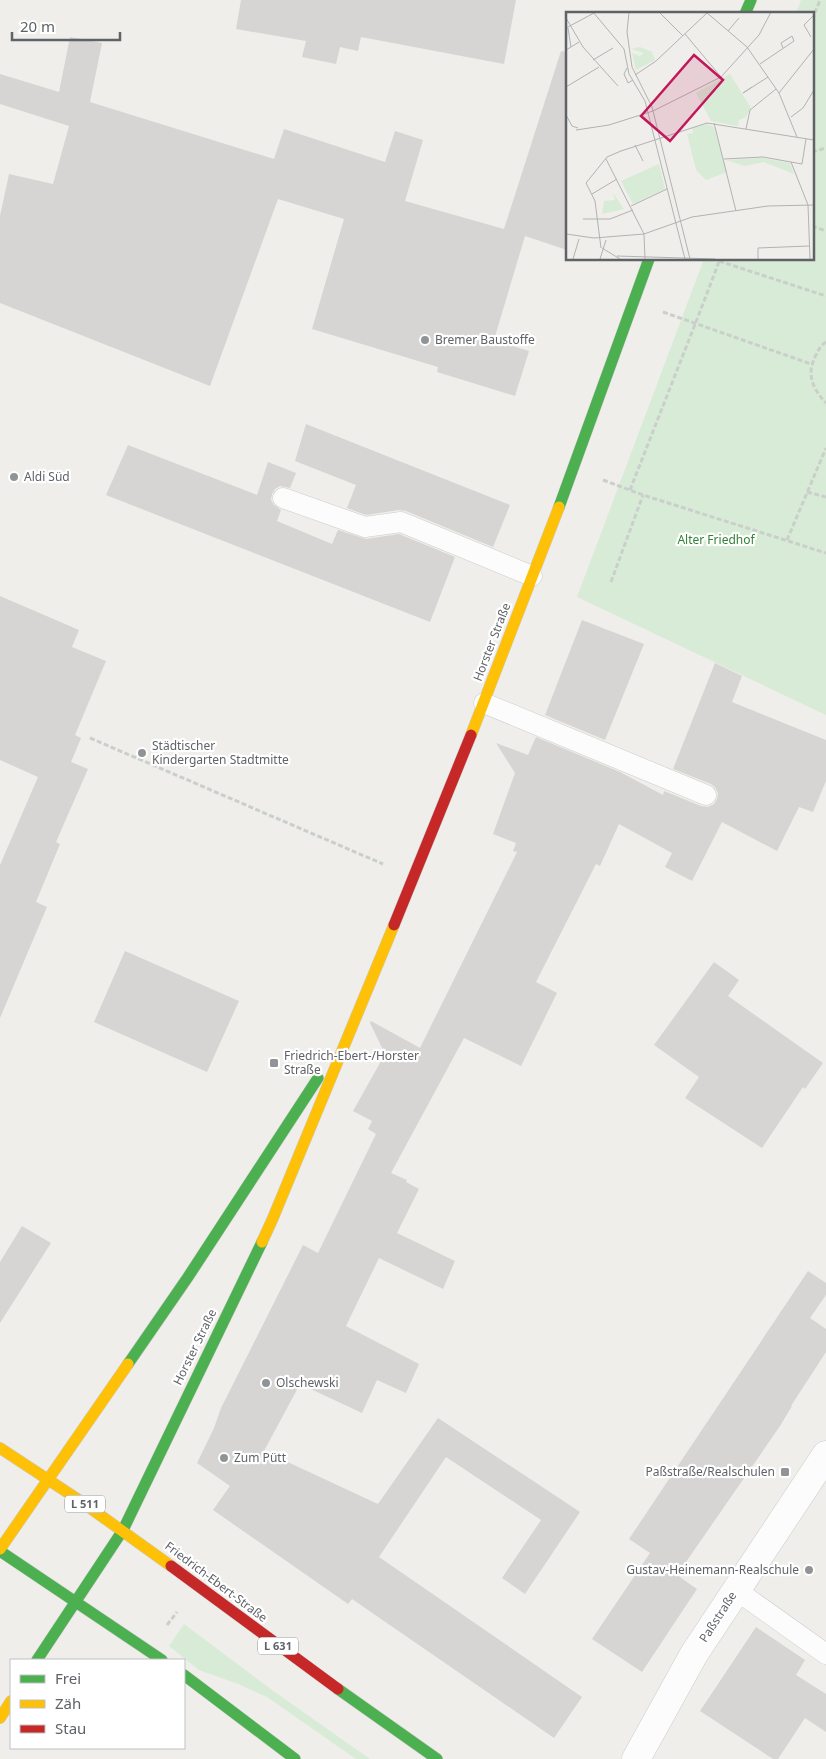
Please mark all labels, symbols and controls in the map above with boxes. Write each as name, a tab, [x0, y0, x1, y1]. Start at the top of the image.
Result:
scale bar	[12, 10, 120, 42]
inset map	[566, 12, 814, 260]
text: 20 m	[20, 16, 55, 36]
place label: Bremer Baustoffe	[435, 331, 535, 348]
marker: Bremer Baustoffe	[419, 334, 431, 346]
place label: Aldi Süd	[24, 468, 70, 485]
marker: Aldi Süd	[8, 471, 20, 483]
park label: Alter Friedhof	[677, 531, 755, 548]
street label: Horster Straße	[469, 600, 514, 683]
place label: Städtischer Kindergarten Stadtmitte	[152, 737, 289, 768]
marker: Städtischer Kindergarten Stadtmitte	[136, 747, 148, 759]
place label: Friedrich-Ebert-/Horster Straße	[284, 1047, 419, 1078]
marker: Friedrich-Ebert-/Horster Straße	[268, 1057, 280, 1069]
street label: Horster Straße	[169, 1306, 220, 1388]
place label: Olschewski	[276, 1374, 339, 1391]
marker: Olschewski	[260, 1377, 272, 1389]
place label: Zum Pütt	[234, 1449, 287, 1466]
marker: Zum Pütt	[218, 1452, 230, 1464]
place label: Paßstraße/Realschulen	[645, 1463, 775, 1480]
marker: Paßstraße/Realschulen	[779, 1466, 791, 1478]
road number: L 511	[65, 1496, 105, 1512]
street label: Friedrich-Ebert-Straße	[162, 1537, 271, 1626]
place label: Gustav-Heinemann-Realschule	[626, 1561, 799, 1578]
marker: Gustav-Heinemann-Realschule	[803, 1564, 815, 1576]
street label: Paßstraße	[695, 1588, 740, 1645]
road number: L 631	[258, 1638, 298, 1654]
legend	[10, 1659, 185, 1749]
text: Frei	[55, 1668, 81, 1688]
text: Zäh	[55, 1693, 81, 1713]
text: Stau	[55, 1718, 86, 1738]

